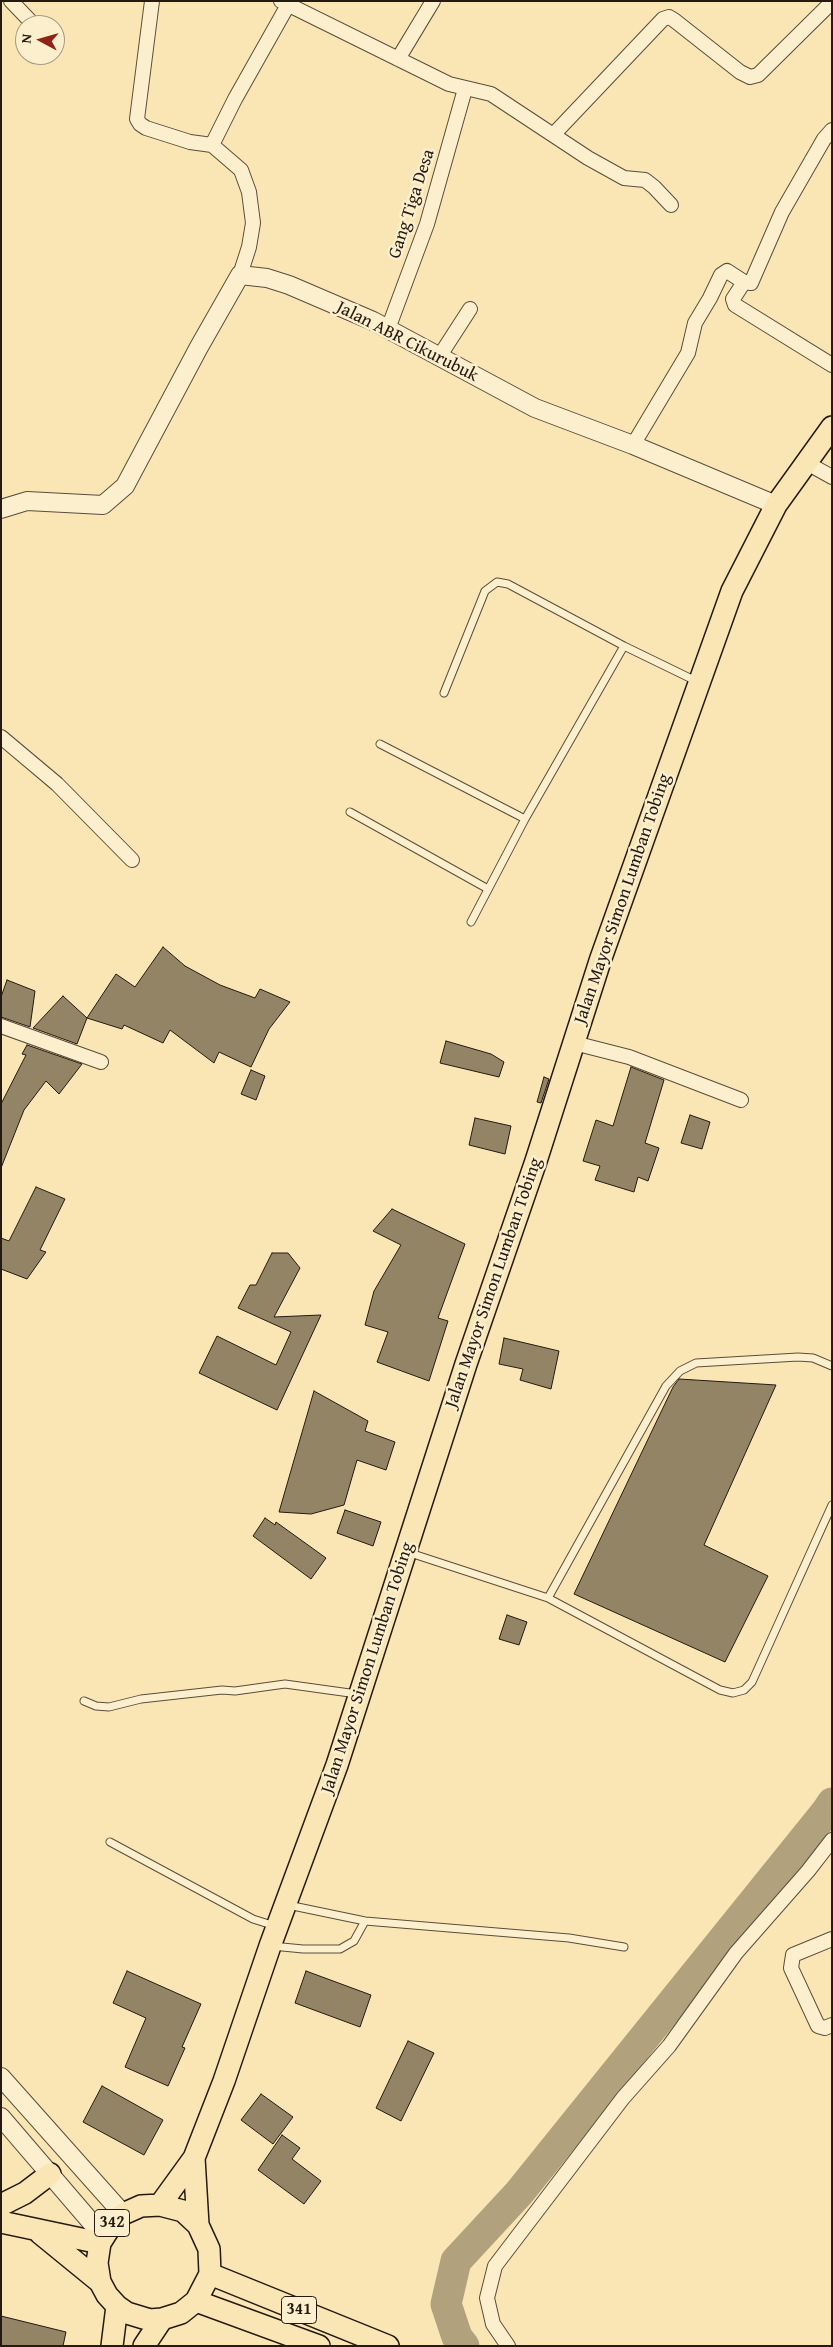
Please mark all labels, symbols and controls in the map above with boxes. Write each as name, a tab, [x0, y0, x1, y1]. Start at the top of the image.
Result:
north arrow	[15, 15, 65, 65]
text: N	[16, 33, 37, 44]
street label: Gang Tiga Desa	[384, 147, 440, 261]
street label: Jalan ABR Cikurubuk	[332, 297, 482, 387]
street label: Jalan Mayor Simon Lumban Tobing	[570, 771, 676, 1027]
street label: Jalan Mayor Simon Lumban Tobing	[441, 1155, 547, 1411]
street label: Jalan Mayor Simon Lumban Tobing	[317, 1540, 419, 1796]
road number: 342	[94, 2210, 130, 2236]
road number: 341	[282, 2296, 316, 2324]

